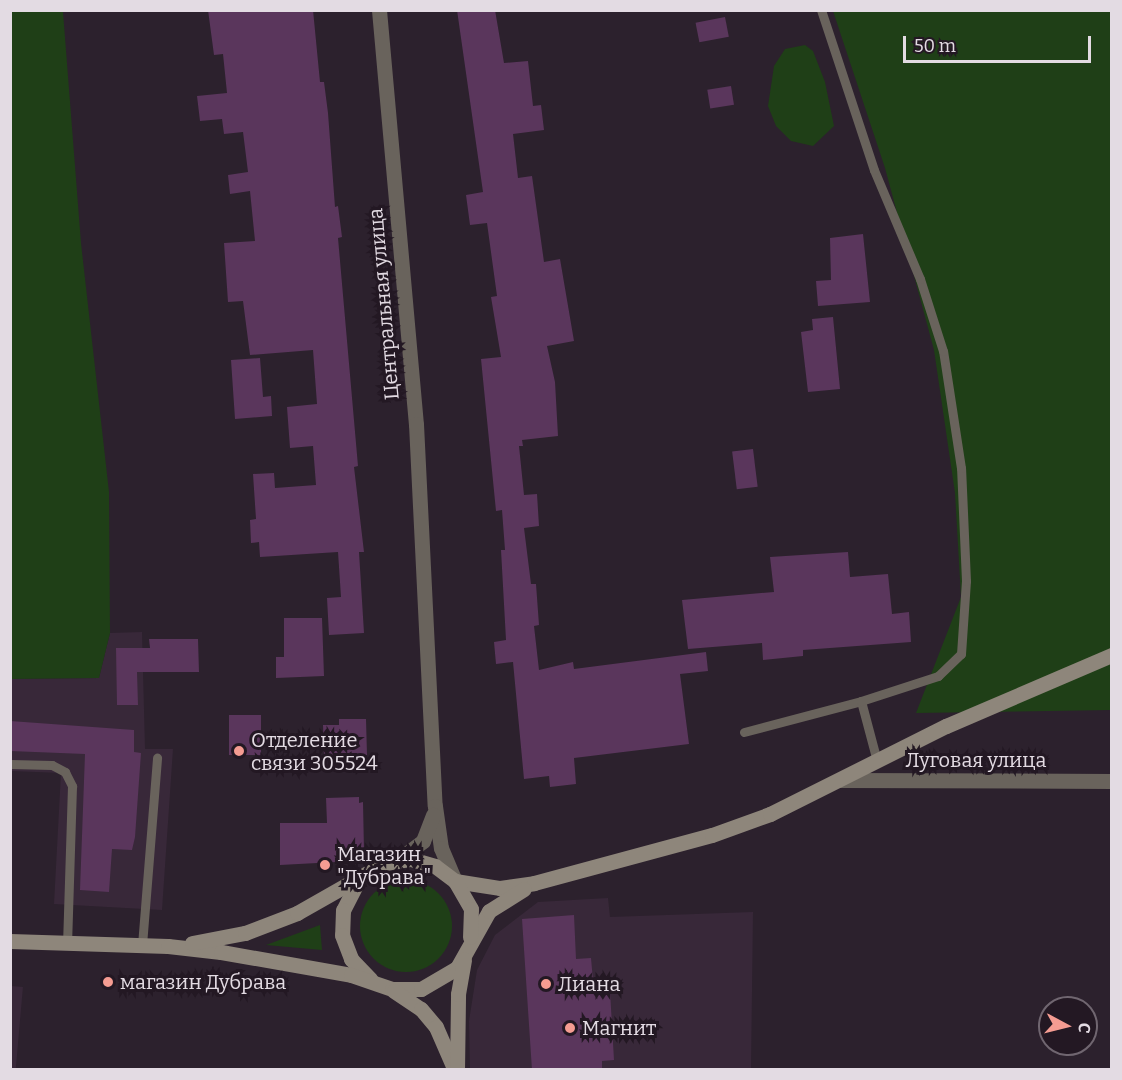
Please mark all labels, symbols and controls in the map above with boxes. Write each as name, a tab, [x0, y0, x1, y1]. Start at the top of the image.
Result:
scale bar	[906, 24, 1094, 62]
text: 50 m	[914, 35, 956, 57]
street label: Центральная улица	[364, 207, 404, 401]
place label: Отделение связи 305524	[251, 728, 378, 775]
marker: Отделение связи 305524	[232, 744, 246, 758]
street label: Луговая улица	[906, 748, 1046, 772]
place label: Магазин "Дубрава"	[337, 842, 431, 889]
marker: Магазин "Дубрава"	[318, 858, 332, 872]
place label: магазин Дубрава	[120, 970, 286, 994]
place label: Лиана	[558, 972, 620, 996]
marker: магазин Дубрава	[101, 975, 115, 989]
marker: Лиана	[539, 977, 553, 991]
north arrow	[1038, 996, 1098, 1056]
place label: Магнит	[582, 1016, 656, 1040]
marker: Магнит	[563, 1021, 577, 1035]
text: С	[1074, 1022, 1094, 1034]

